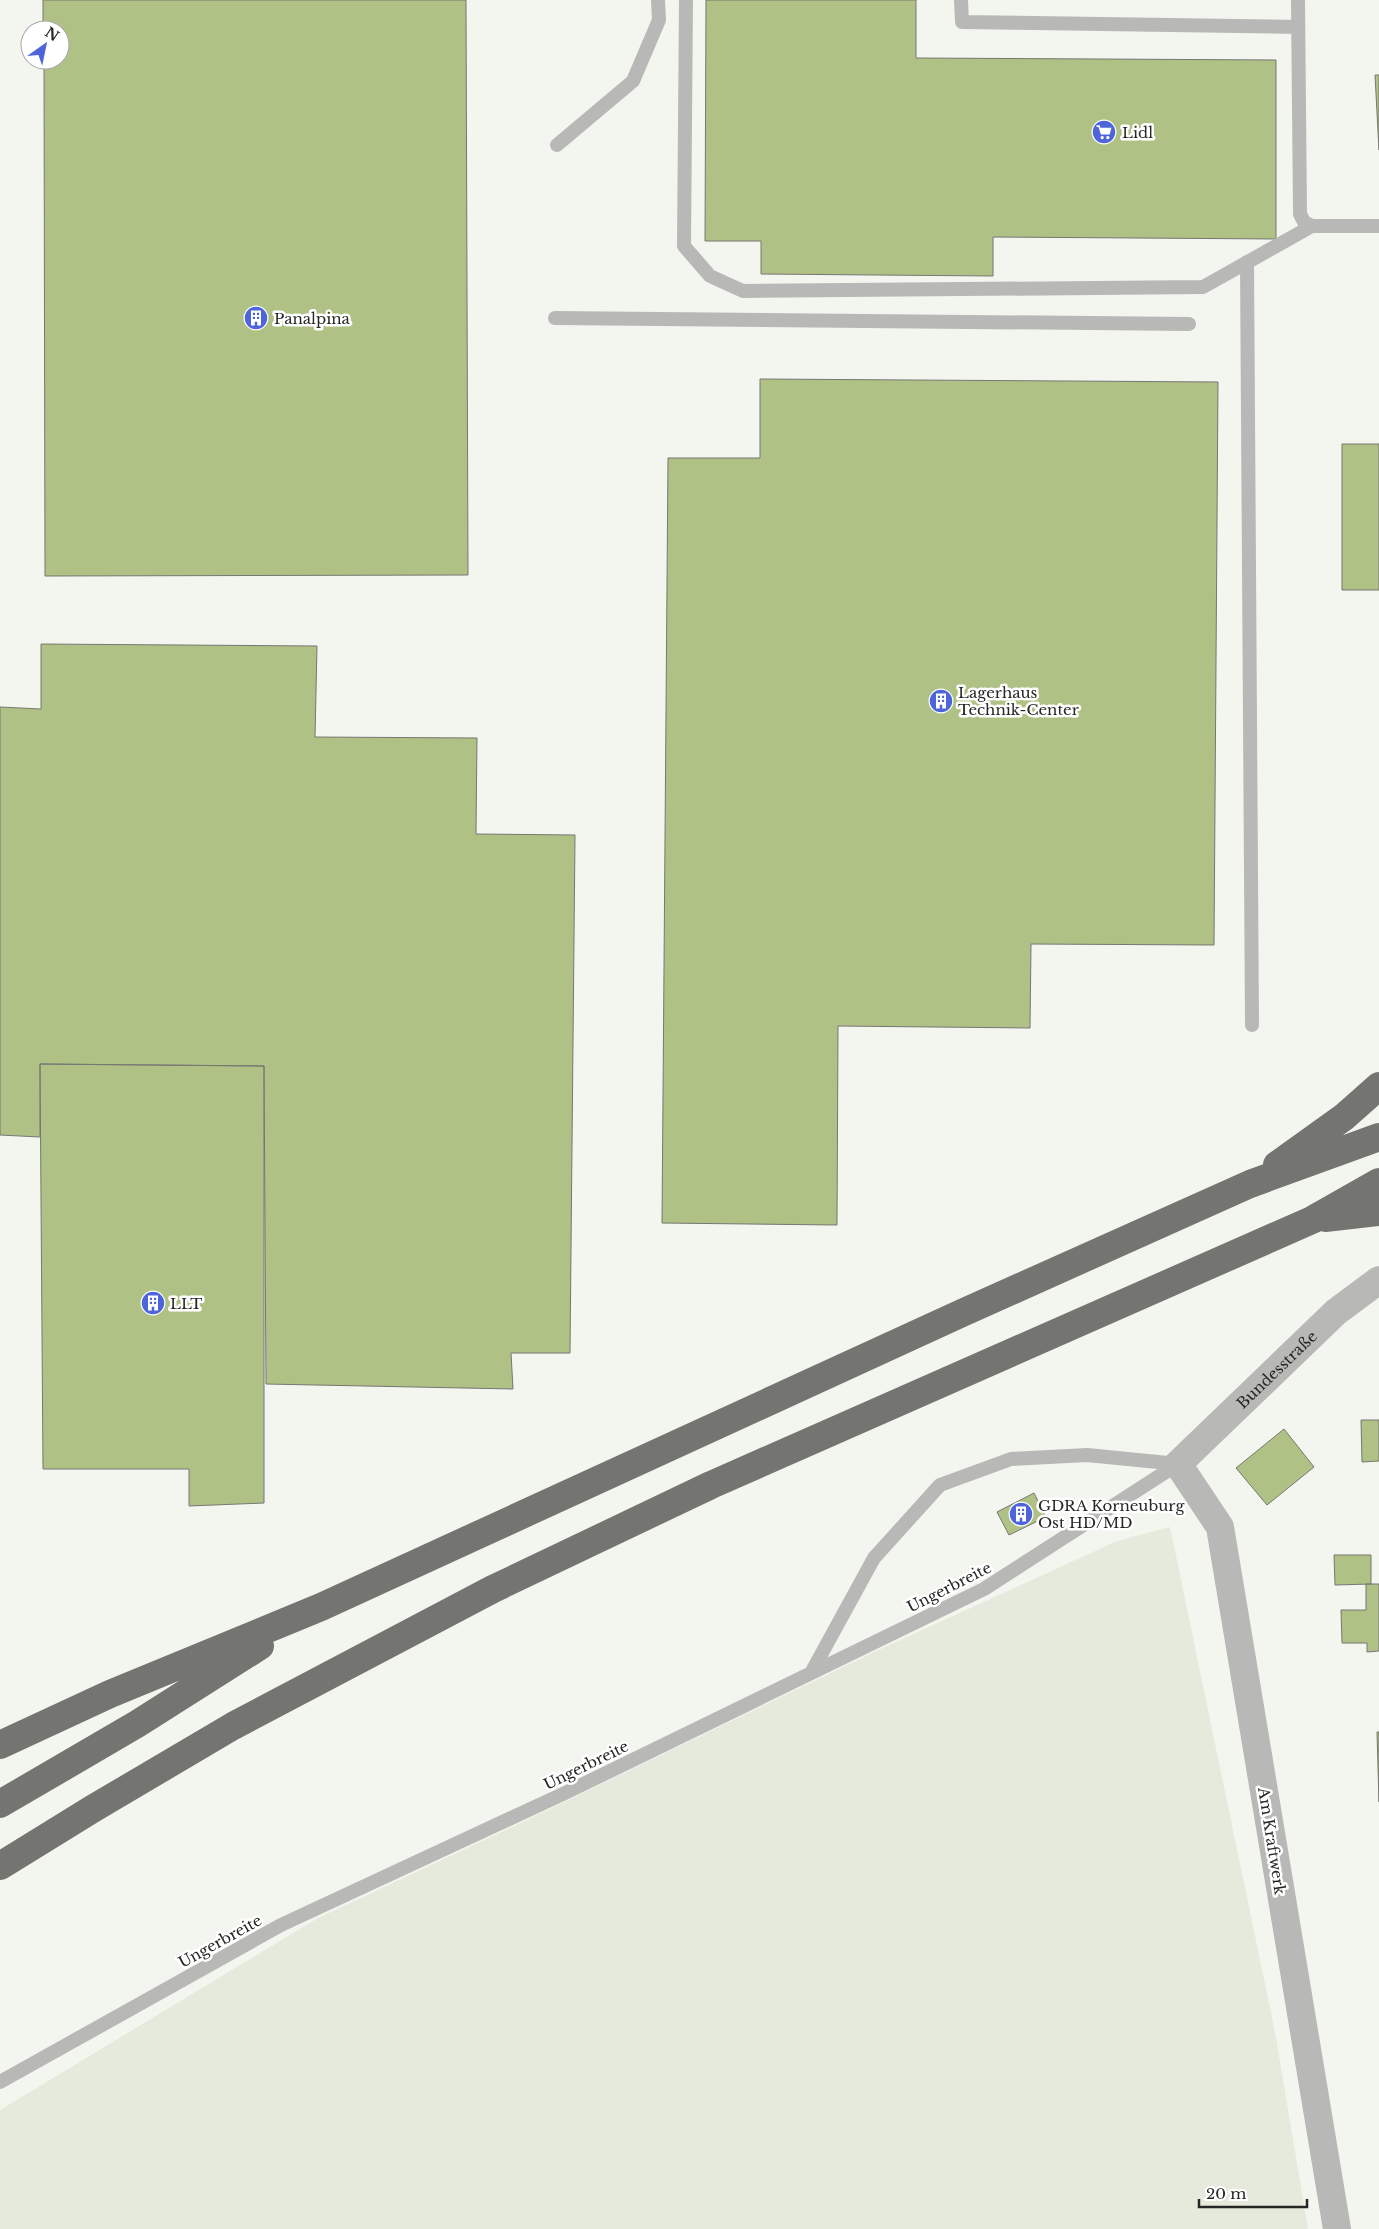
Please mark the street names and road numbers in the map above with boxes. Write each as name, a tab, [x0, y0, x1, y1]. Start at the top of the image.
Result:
street label: Bundesstraße	[1232, 1326, 1321, 1412]
street label: Ungerbreite	[904, 1558, 994, 1616]
street label: Ungerbreite	[540, 1736, 632, 1794]
street label: Am Kraftwerk	[1254, 1785, 1290, 1897]
street label: Ungerbreite	[175, 1910, 265, 1972]

